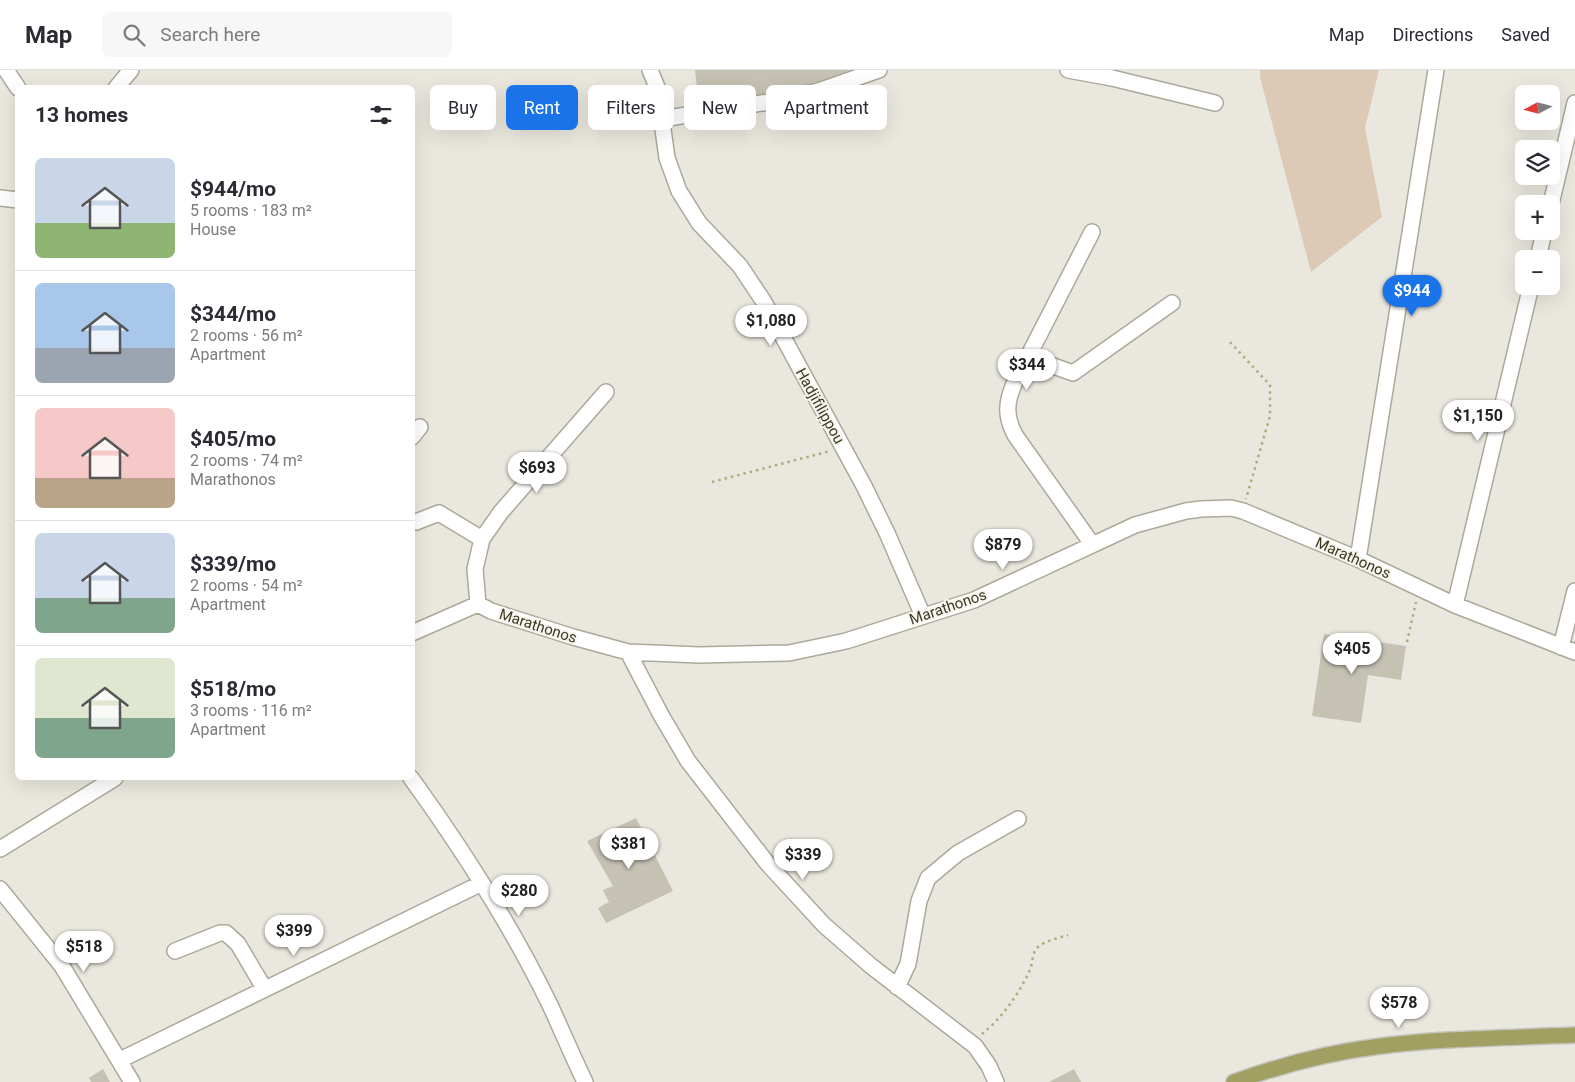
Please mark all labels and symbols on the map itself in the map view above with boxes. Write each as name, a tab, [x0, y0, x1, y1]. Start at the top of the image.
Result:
north arrow	[1515, 85, 1560, 130]
pin: $944	[1382, 274, 1442, 317]
pin: $1,080	[730, 304, 812, 347]
pin: $344	[997, 348, 1057, 391]
street label: Hadjifilippou	[792, 365, 848, 447]
pin: $1,150	[1437, 400, 1519, 442]
pin: $693	[507, 452, 567, 494]
pin: $879	[973, 528, 1033, 571]
street label: Marathonos	[1313, 533, 1393, 583]
street label: Marathonos	[907, 585, 989, 629]
street label: Marathonos	[497, 605, 579, 647]
pin: $405	[1322, 632, 1382, 675]
pin: $381	[599, 828, 659, 870]
pin: $339	[773, 838, 833, 881]
pin: $280	[489, 874, 549, 917]
pin: $399	[264, 914, 324, 957]
pin: $518	[54, 930, 114, 973]
pin: $578	[1369, 986, 1429, 1029]

